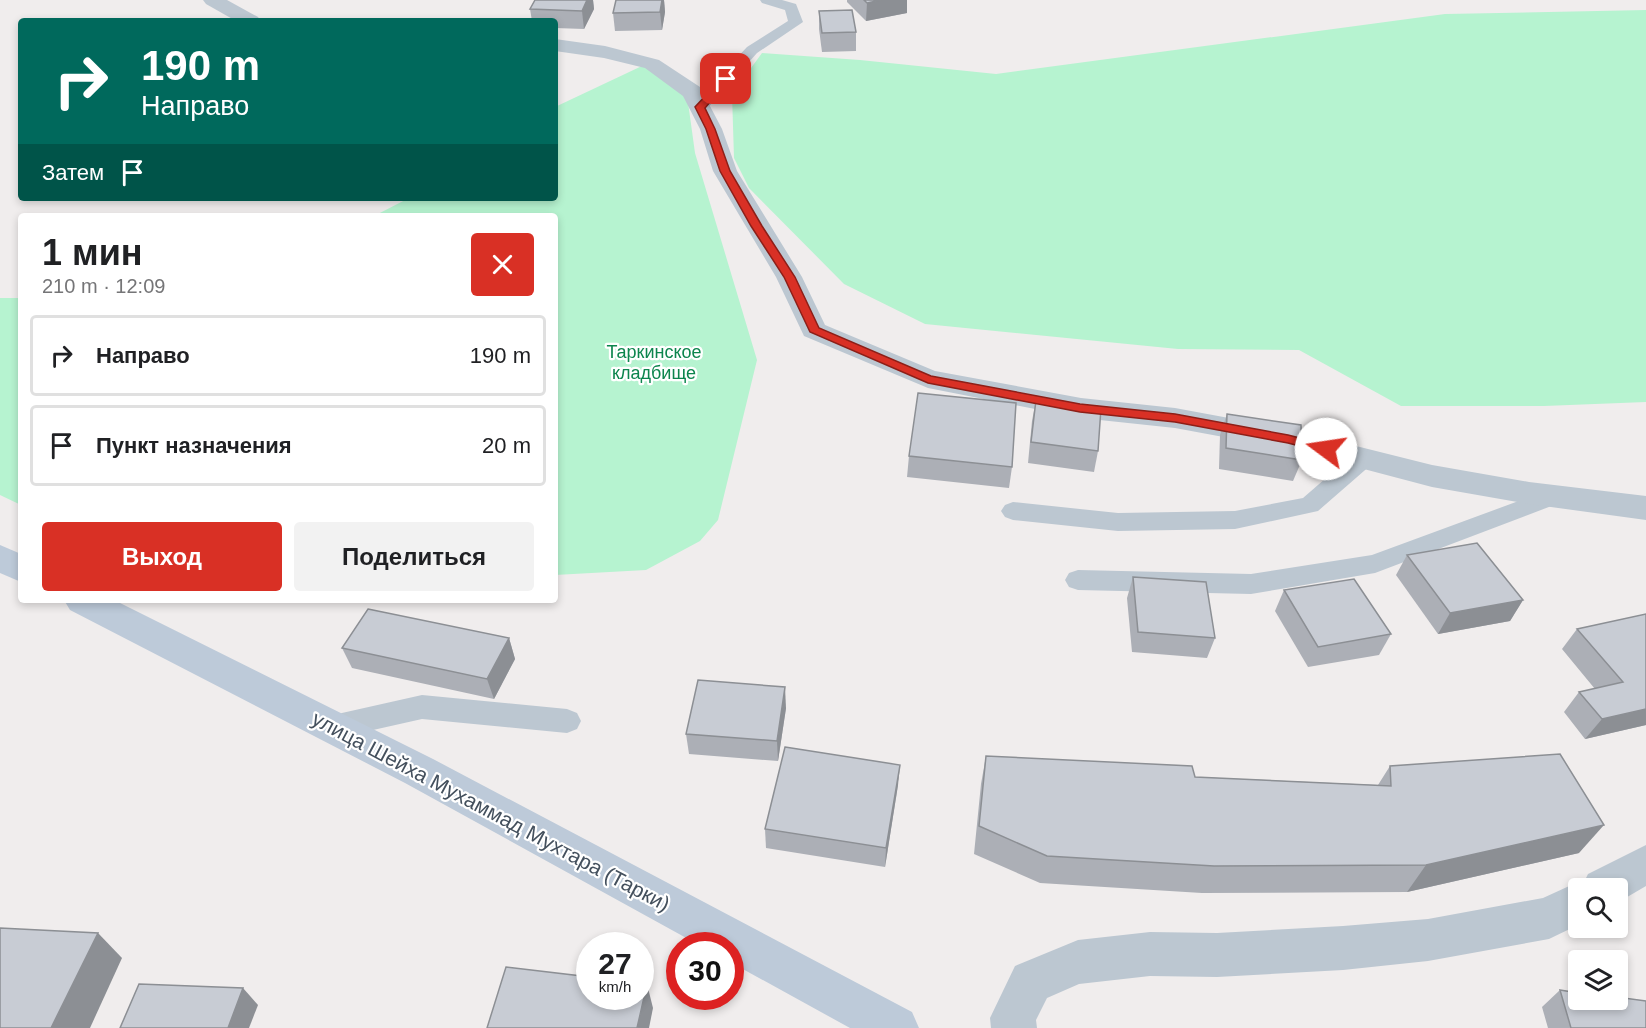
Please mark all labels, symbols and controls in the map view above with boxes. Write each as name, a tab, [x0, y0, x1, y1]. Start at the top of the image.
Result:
icon: right	[42, 42, 120, 120]
text: 190 m	[141, 42, 260, 89]
pin	[700, 53, 751, 104]
icon: arrive	[709, 62, 742, 95]
text: Направо	[141, 91, 249, 121]
icon: arrive	[116, 156, 149, 189]
text: Затем	[42, 160, 104, 185]
text: 1 мин	[42, 232, 143, 273]
button: close	[471, 233, 534, 296]
text: 210 m · 12:09	[42, 275, 165, 297]
icon: right	[45, 339, 78, 372]
park label: Таркинское кладбище	[606, 342, 702, 383]
text: Направо	[96, 343, 190, 368]
text: 190 m	[470, 343, 531, 368]
position arrow	[1294, 417, 1358, 481]
icon: arrive	[45, 429, 78, 462]
text: Пункт назначения	[96, 433, 292, 458]
text: 20 m	[482, 433, 531, 458]
button: Выход	[42, 522, 282, 591]
button: Поделиться	[294, 522, 534, 591]
street label: улица Шейха Мухаммад Мухтара (Тарки)	[308, 707, 674, 915]
map controls	[1568, 878, 1628, 1010]
button: search	[1568, 878, 1628, 938]
speed limit sign: 30	[666, 932, 744, 1010]
text: 27	[598, 947, 632, 980]
button: layers	[1568, 950, 1628, 1010]
text: km/h	[599, 978, 631, 995]

